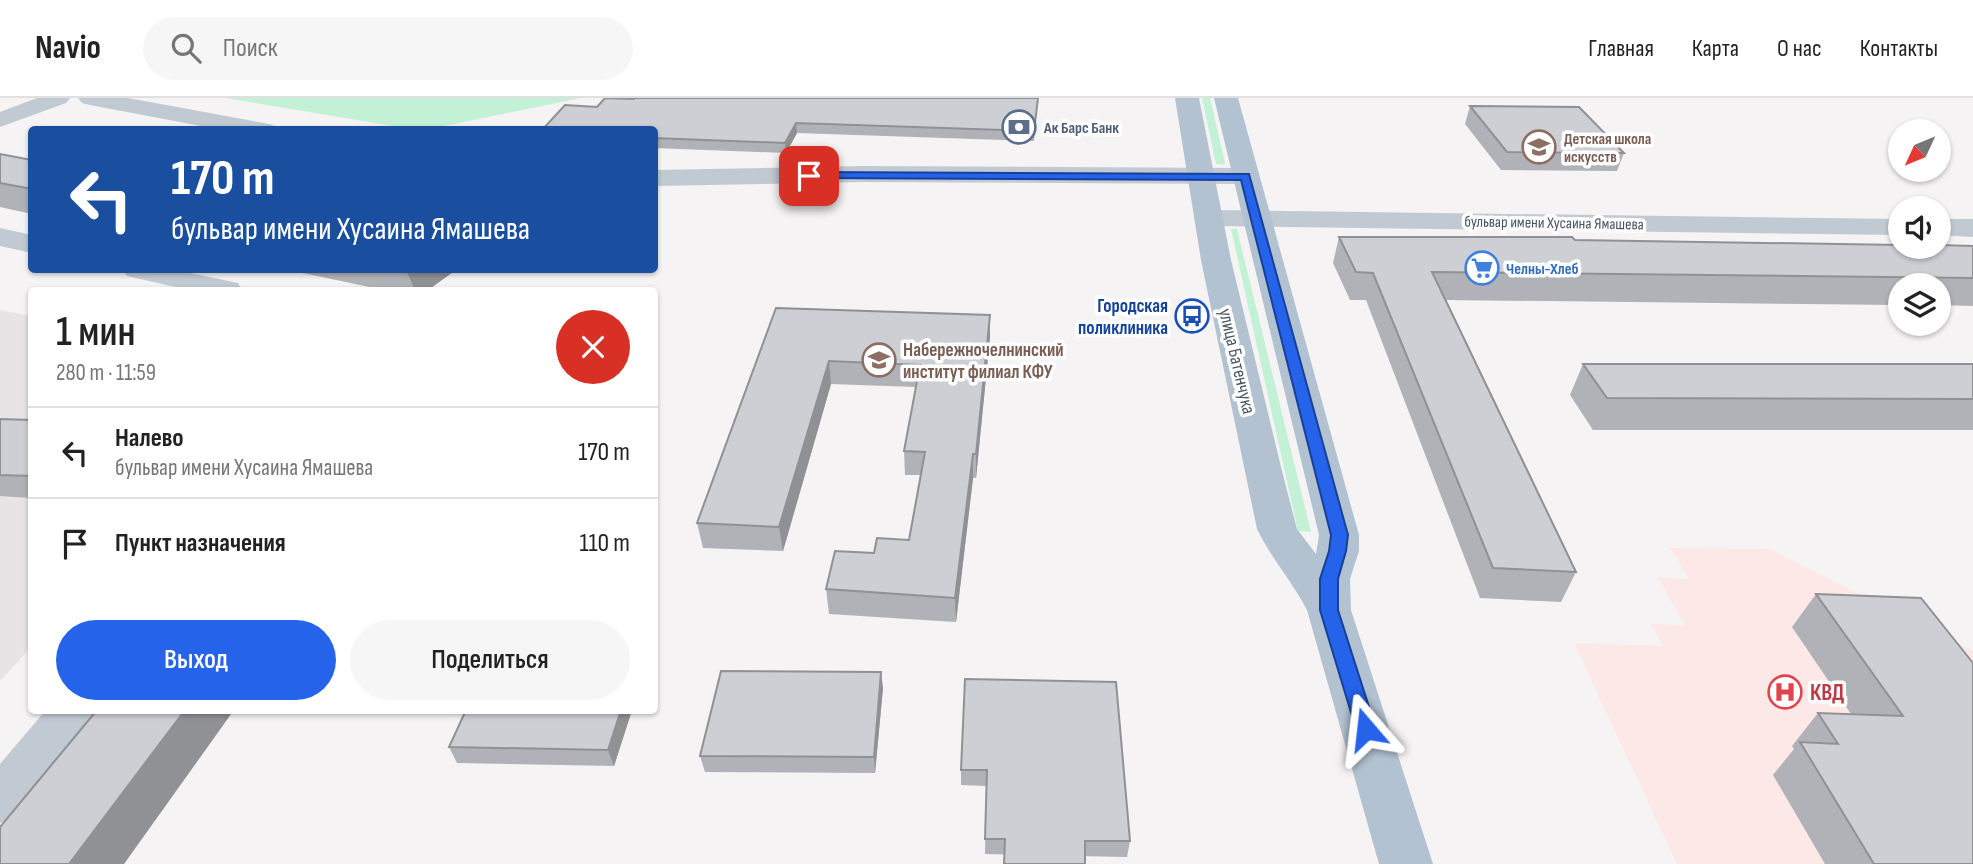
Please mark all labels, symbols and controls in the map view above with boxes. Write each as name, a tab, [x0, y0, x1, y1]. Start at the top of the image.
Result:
search box	[143, 17, 633, 80]
text: Navio	[35, 28, 101, 68]
icon: search	[167, 29, 205, 67]
text: Поиск	[223, 33, 278, 64]
text: Главная	[1588, 34, 1654, 63]
text: Карта	[1692, 34, 1739, 63]
text: О нас	[1777, 34, 1822, 63]
text: Контакты	[1860, 34, 1938, 63]
bank icon: Ак Барс Банк	[1000, 108, 1038, 146]
place label: Ак Барс Банк	[1043, 119, 1119, 138]
north arrow	[1888, 119, 1951, 182]
map controls	[1888, 119, 1951, 336]
school or university icon: Детская школа искусств	[1520, 128, 1558, 166]
place label: Детская школа искусств	[1564, 130, 1651, 167]
pin	[779, 146, 839, 206]
text: 170 m	[171, 150, 275, 209]
icon: left	[56, 154, 147, 245]
icon: arrive	[790, 157, 828, 195]
button: sound	[1888, 196, 1951, 259]
text: бульвар имени Хусаина Ямашева	[171, 210, 530, 249]
street label: бульвар имени Хусаина Ямашева	[1464, 212, 1644, 235]
supermarket icon: Челны-Хлеб	[1463, 249, 1501, 287]
place label: Челны-Хлеб	[1506, 260, 1578, 279]
button: layers	[1888, 273, 1951, 336]
place label: Городская поликлиника	[1078, 295, 1168, 340]
bus stop icon: Городская поликлиника	[1173, 297, 1211, 335]
street label: улица Батенчука	[1213, 306, 1260, 416]
text: 1 мин	[56, 307, 136, 358]
button: close	[556, 310, 630, 384]
place label: Набережночелнинский институт филиал КФУ	[903, 339, 1064, 384]
school or university icon: Набережночелнинский институт филиал КФУ	[860, 341, 898, 379]
text: 280 m · 11:59	[56, 359, 156, 387]
text: Налево	[115, 423, 184, 454]
icon: left	[56, 434, 94, 472]
text: 170 m	[578, 437, 630, 468]
text: бульвар имени Хусаина Ямашева	[115, 454, 373, 482]
icon: arrive	[56, 525, 94, 563]
text: Пункт назначения	[115, 528, 286, 559]
text: 110 m	[579, 528, 630, 559]
button: Выход	[56, 620, 336, 700]
button: Поделиться	[350, 620, 630, 700]
hospital icon: КВД	[1766, 673, 1804, 711]
place label: КВД	[1810, 679, 1844, 707]
position arrow	[1329, 692, 1403, 766]

